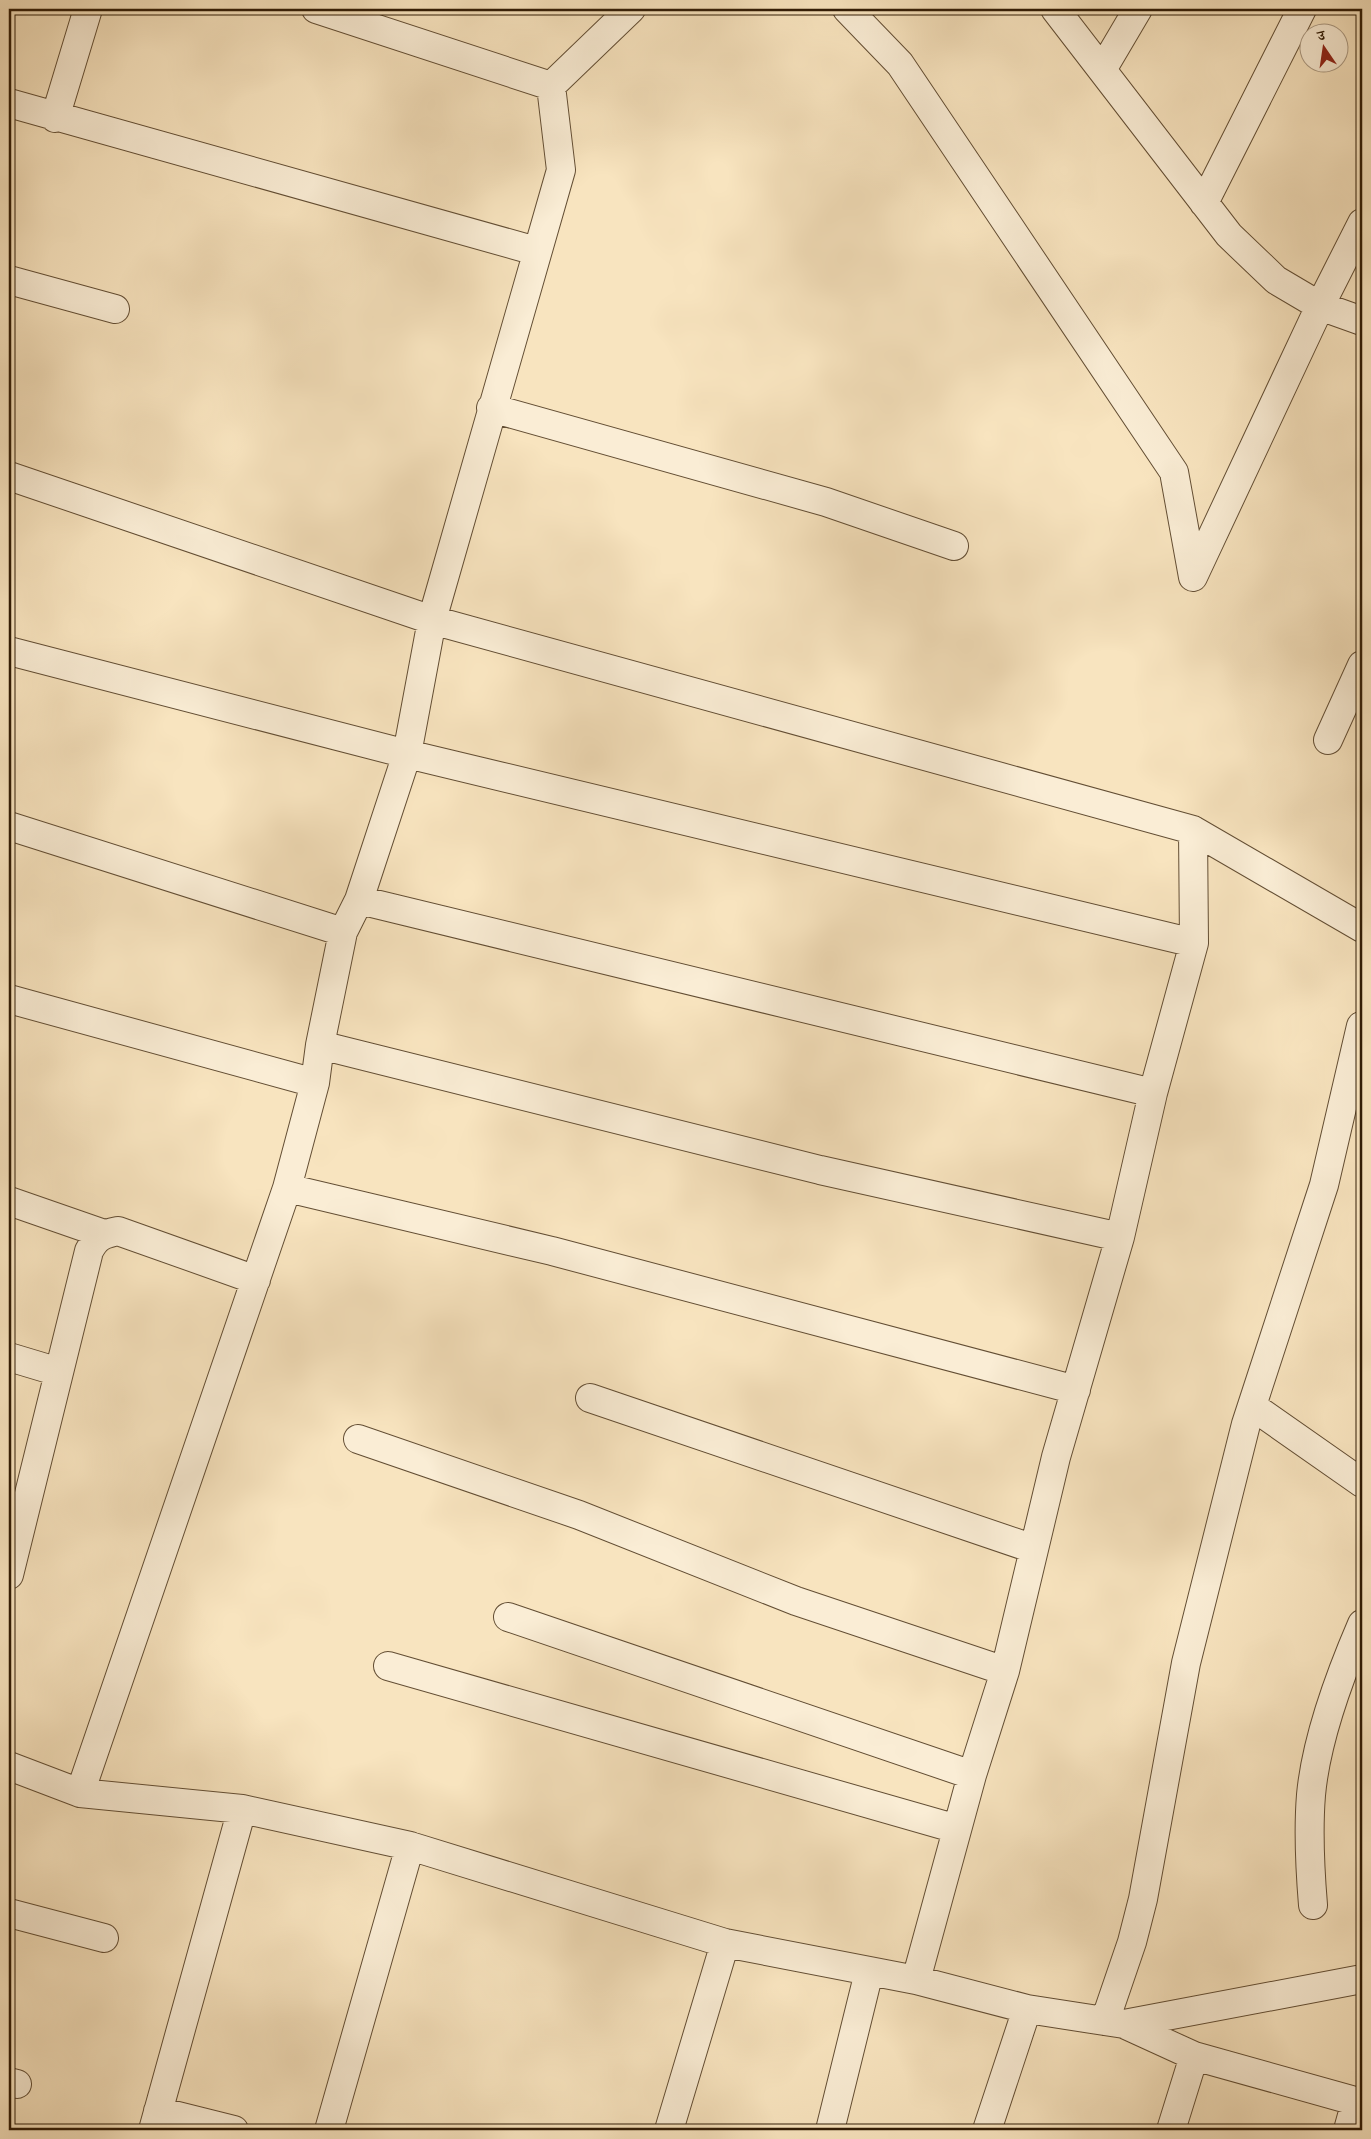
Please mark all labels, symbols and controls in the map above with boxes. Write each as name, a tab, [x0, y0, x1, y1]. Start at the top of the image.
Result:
north arrow	[1298, 22, 1348, 72]
text: उ	[1315, 27, 1327, 45]

